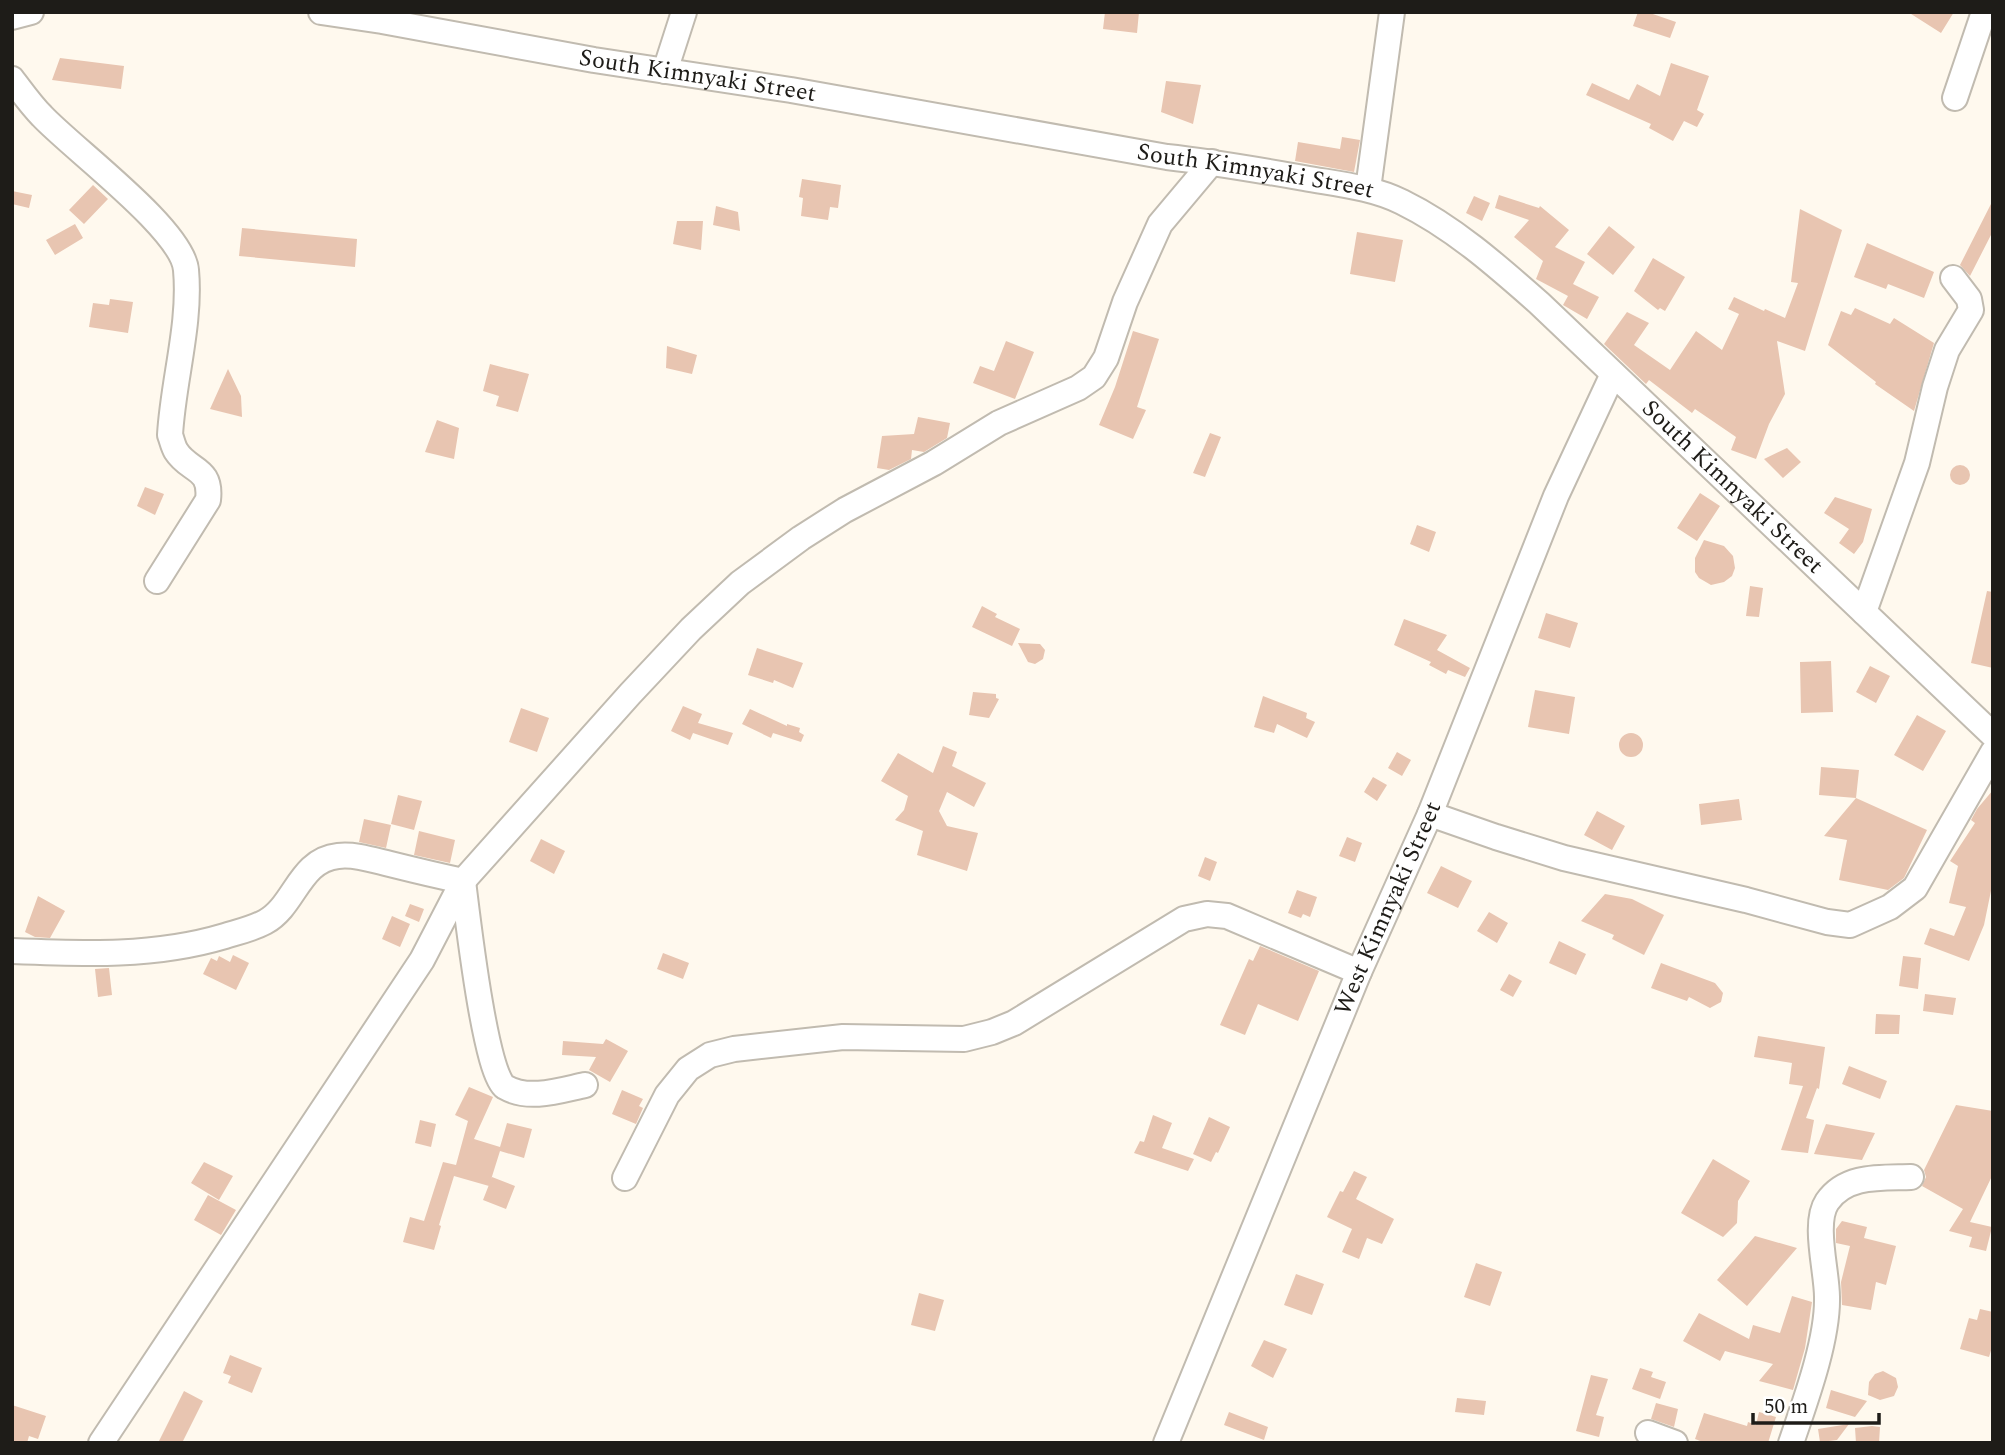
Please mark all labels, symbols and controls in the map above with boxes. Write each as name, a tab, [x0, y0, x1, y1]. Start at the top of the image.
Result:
street label: South Kimnyaki Street	[576, 40, 819, 112]
street label: South Kimnyaki Street	[1134, 134, 1378, 209]
street label: South Kimnyaki Street	[1633, 391, 1832, 583]
street label: West Kimnyaki Street	[1325, 796, 1451, 1021]
scale bar	[1753, 1382, 1879, 1426]
text: 50 m	[1764, 1391, 1808, 1423]

